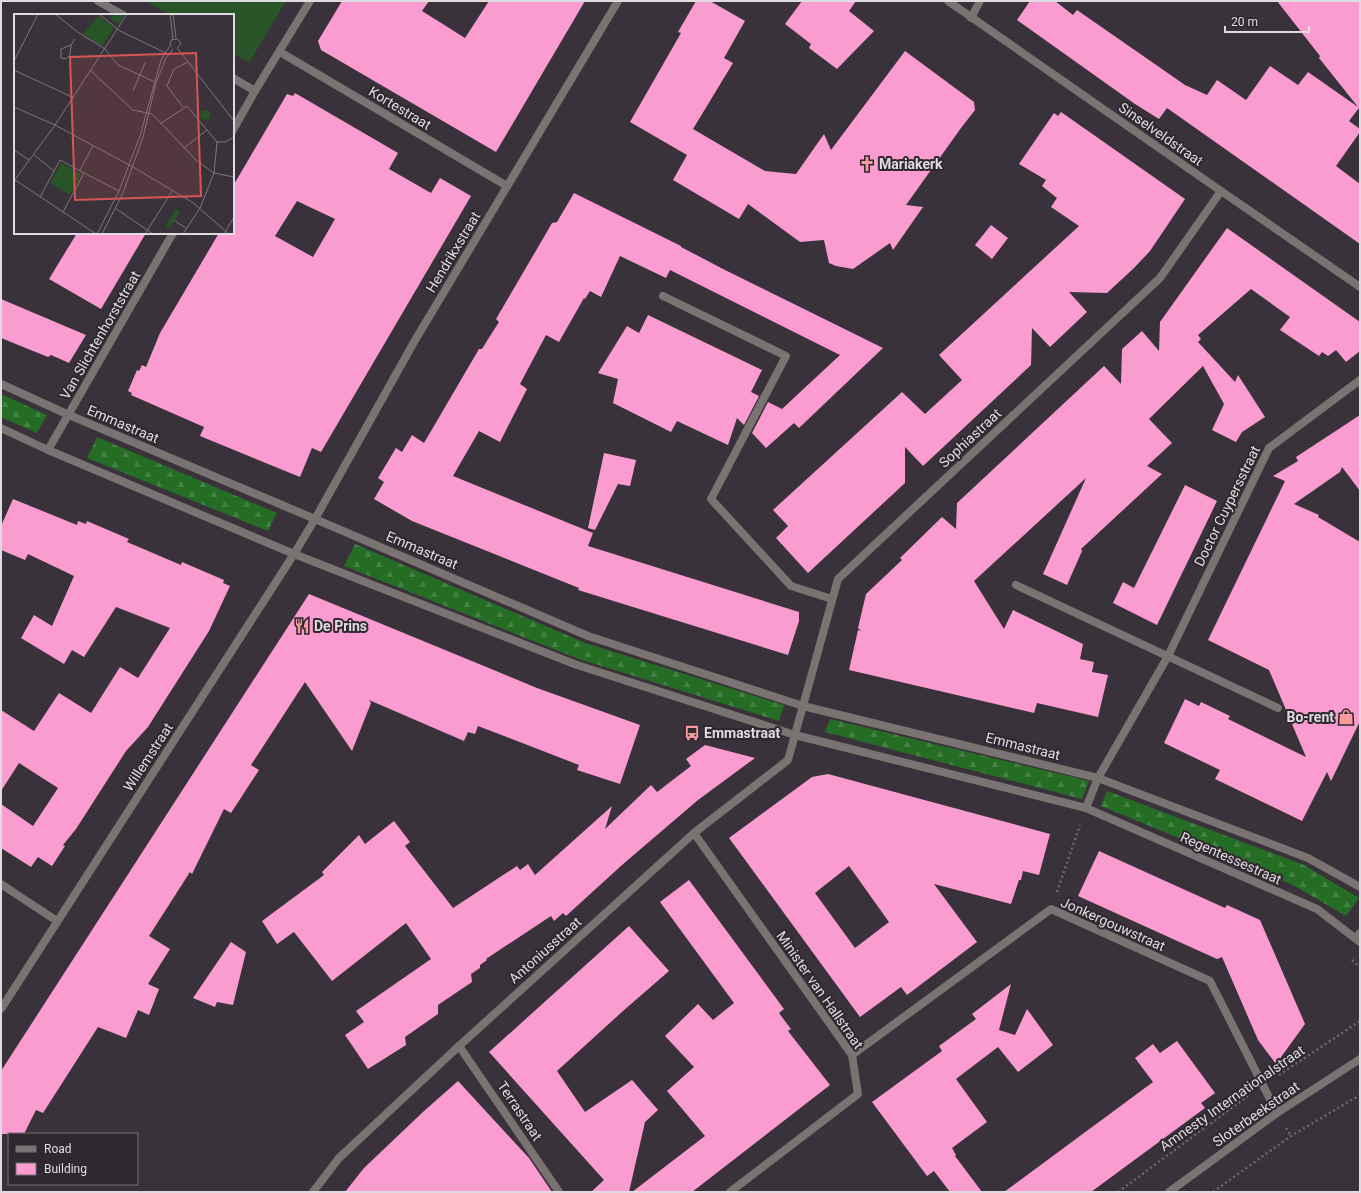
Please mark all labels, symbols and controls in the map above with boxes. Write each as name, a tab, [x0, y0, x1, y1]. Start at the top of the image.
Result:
scale bar	[1225, 8, 1309, 34]
inset map	[14, 14, 234, 234]
text: 20 m	[1231, 15, 1258, 29]
street label: Kortestraat	[366, 83, 434, 133]
street label: Sinselveldstraat	[1116, 99, 1206, 169]
church icon: Mariakerk	[858, 155, 876, 173]
place label: Mariakerk	[879, 156, 943, 172]
street label: Hendrikxstraat	[423, 208, 484, 295]
street label: Van Slichtenhorststraat	[57, 268, 144, 402]
street label: Emmastraat	[85, 402, 162, 446]
street label: Sophiastraat	[936, 405, 1005, 471]
street label: Doctor Cuypersstraat	[1191, 443, 1263, 569]
street label: Emmastraat	[384, 528, 461, 572]
restaurant icon: De Prins	[293, 617, 311, 635]
place label: De Prins	[314, 618, 367, 634]
shop icon: Bo-rent	[1337, 708, 1355, 726]
place label: Bo-rent	[1287, 709, 1334, 725]
street label: Willemstraat	[120, 719, 176, 794]
bus stop icon: Emmastraat	[683, 724, 701, 742]
place label: Emmastraat	[704, 725, 780, 741]
street label: Emmastraat	[984, 729, 1062, 763]
street label: Regentessestraat	[1178, 829, 1284, 888]
street label: Jonkergouwstraat	[1058, 894, 1168, 954]
street label: Antoniusstraat	[506, 913, 585, 987]
street label: Minister van Hallstraat	[773, 928, 867, 1052]
street label: Amnesty Internationalstraat	[1157, 1042, 1308, 1154]
street label: Terrastraat	[494, 1078, 546, 1144]
street label: Sloterbeekstraat	[1209, 1078, 1303, 1150]
legend	[8, 1133, 138, 1185]
text: Road	[44, 1142, 72, 1156]
text: Building	[44, 1162, 87, 1176]

